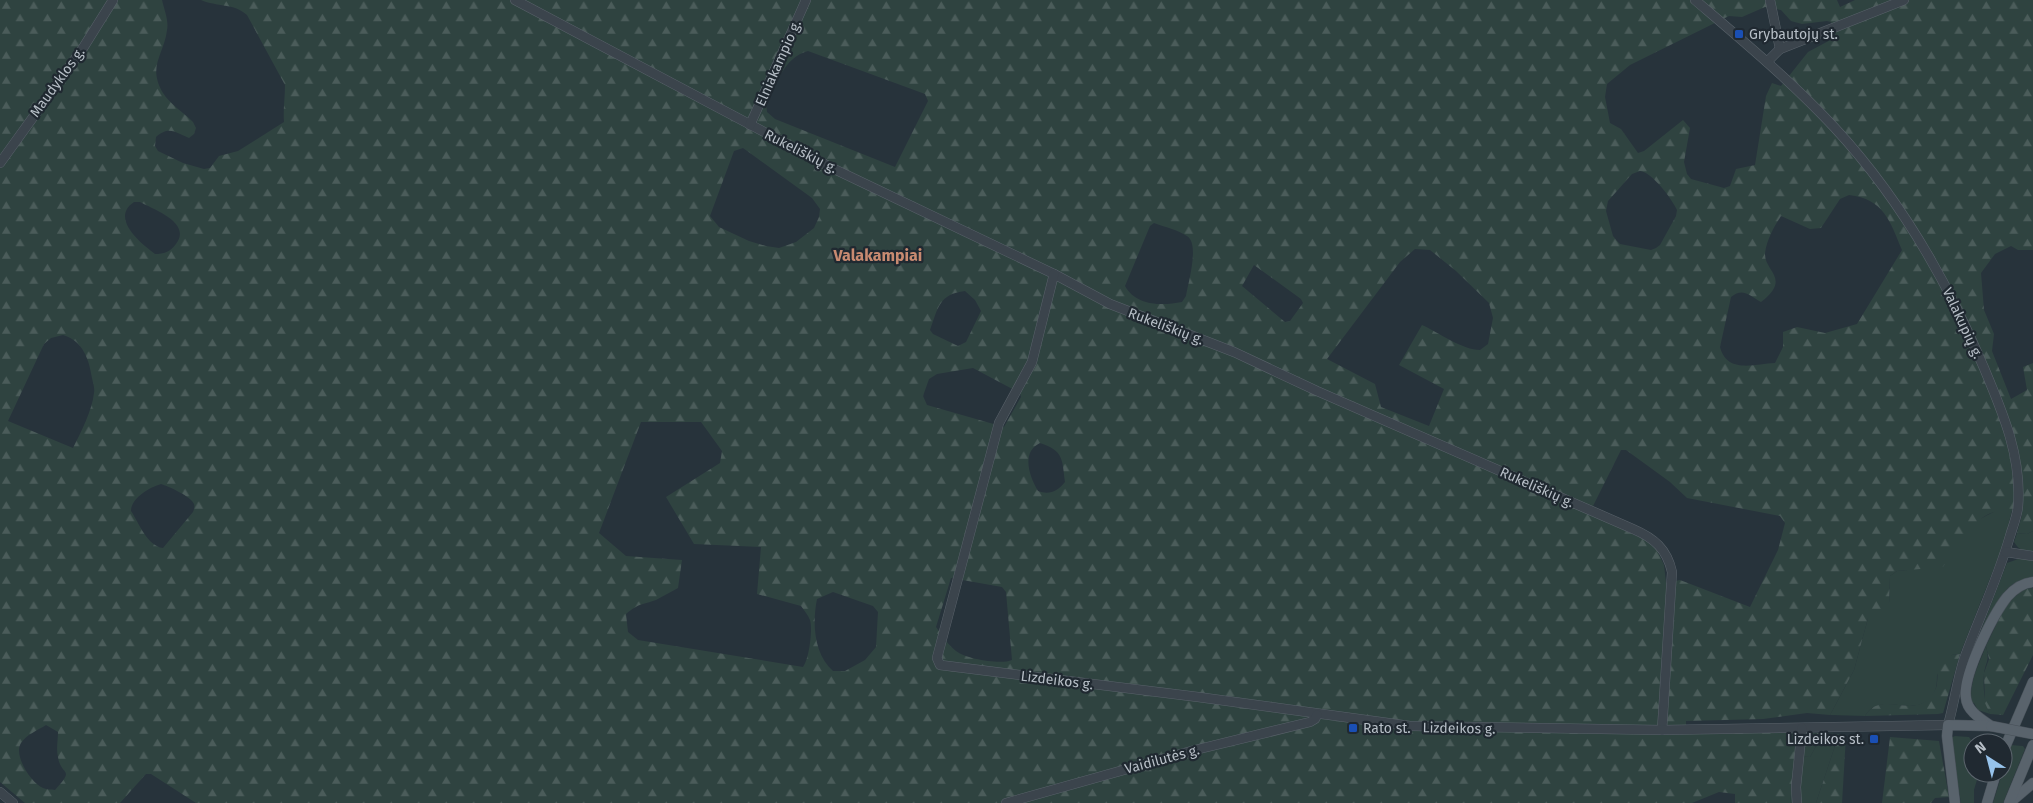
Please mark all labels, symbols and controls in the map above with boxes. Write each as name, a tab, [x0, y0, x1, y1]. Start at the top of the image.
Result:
street label: Elniakampio g.	[752, 17, 805, 109]
place label: Grybautojų st.	[1749, 26, 1838, 43]
marker: Grybautojų st.	[1733, 28, 1745, 40]
street label: Maudyklos g.	[26, 44, 88, 121]
street label: Rukeliškių g.	[761, 126, 840, 177]
district label: Valakampiai	[833, 246, 922, 265]
street label: Valakupių g.	[1939, 285, 1986, 361]
street label: Rukeliškių g.	[1126, 304, 1206, 349]
street label: Rukeliškių g.	[1497, 464, 1577, 511]
street label: Lizdeikos g.	[1020, 668, 1094, 693]
street label: Lizdeikos g.	[1422, 719, 1496, 738]
place label: Rato st.	[1363, 720, 1411, 737]
marker: Rato st.	[1347, 722, 1359, 734]
place label: Lizdeikos st.	[1787, 731, 1864, 748]
marker: Lizdeikos st.	[1868, 733, 1880, 745]
north arrow	[1963, 733, 2013, 783]
text: N	[1972, 738, 1989, 757]
street label: Vaidilutės g.	[1123, 741, 1201, 778]

